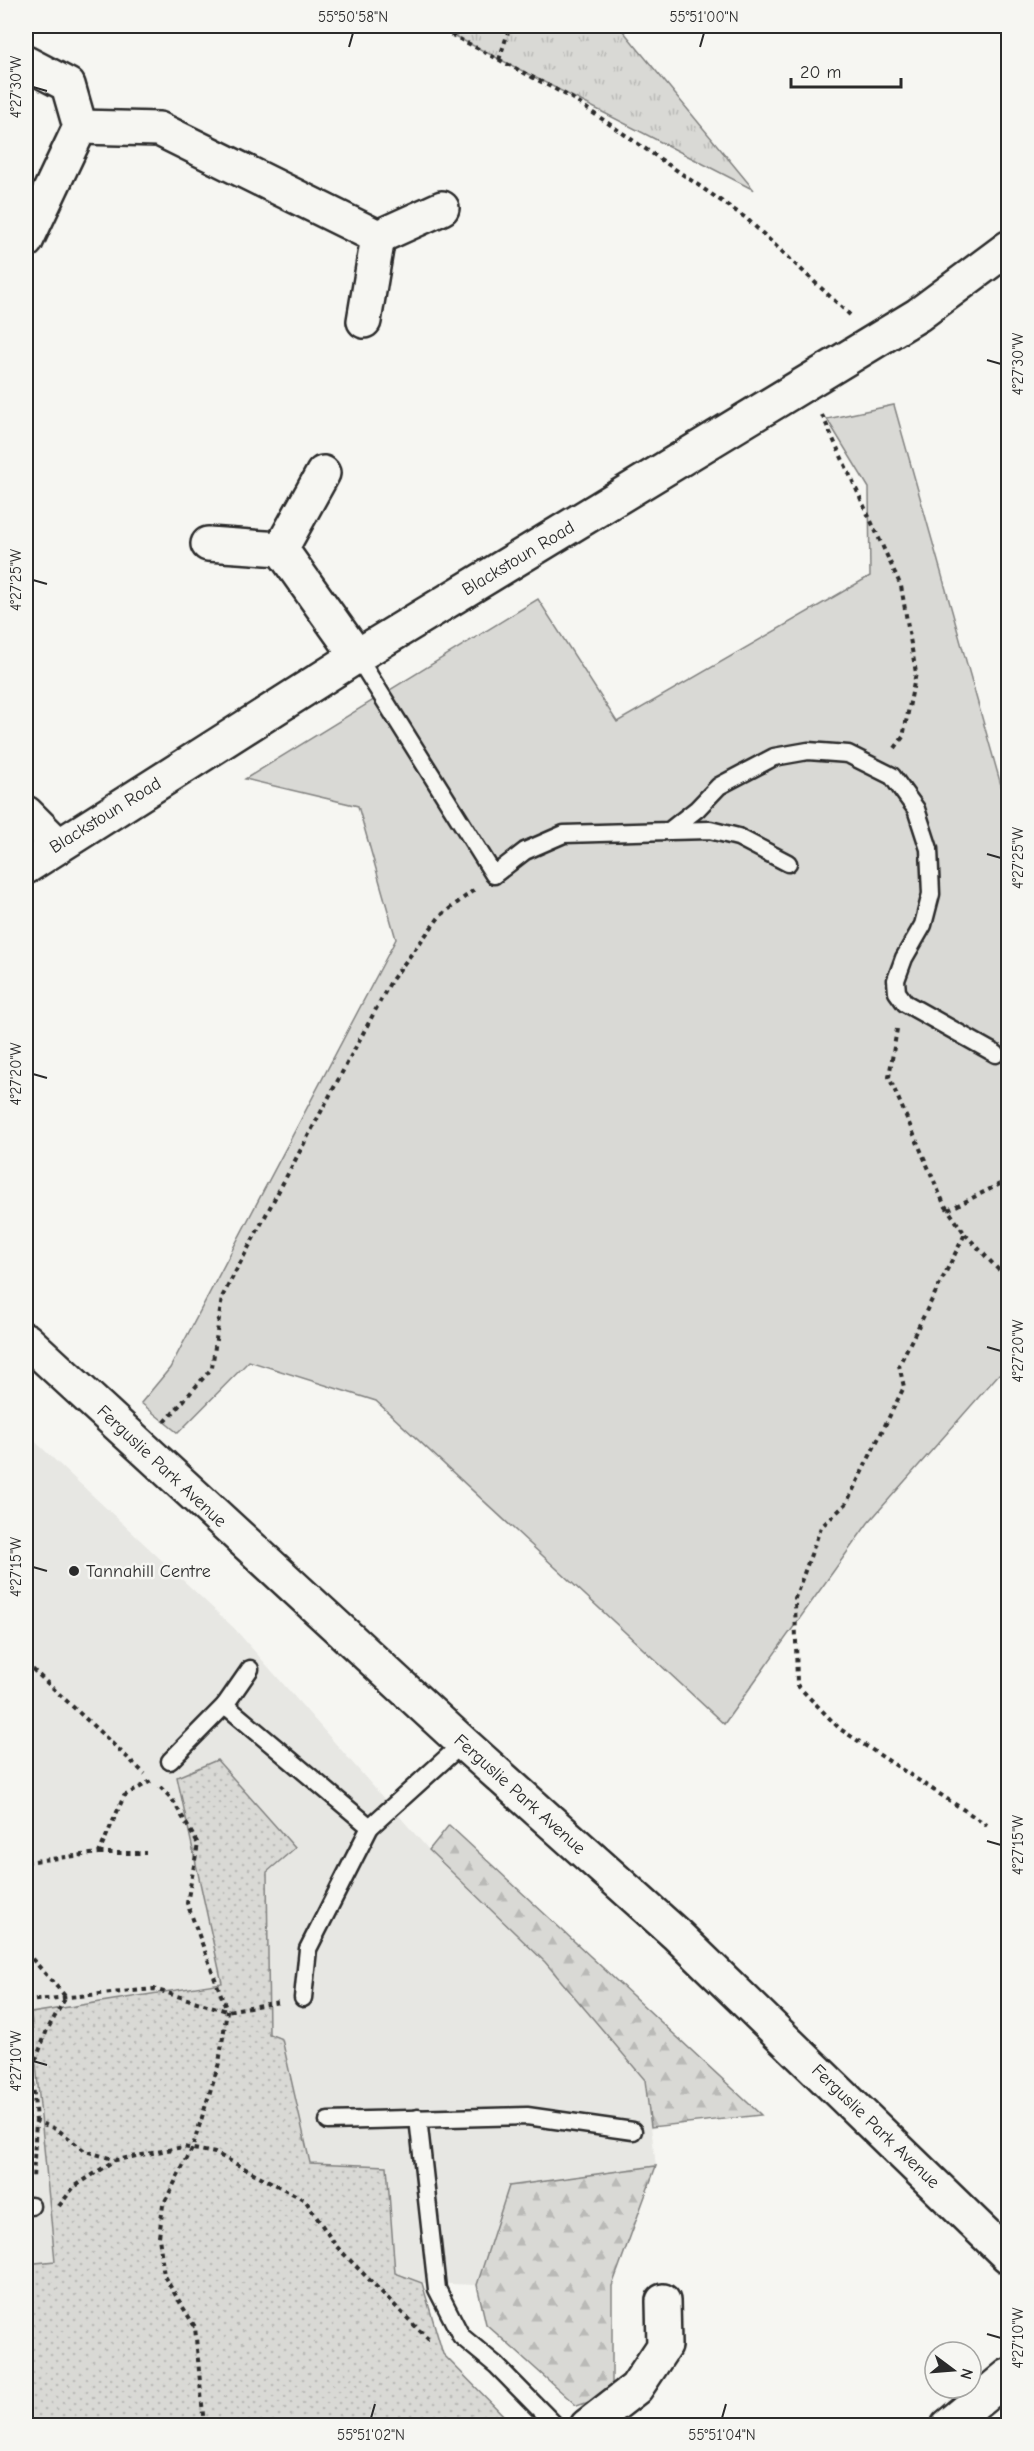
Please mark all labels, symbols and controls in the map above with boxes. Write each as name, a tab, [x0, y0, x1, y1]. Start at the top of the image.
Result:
text: 55°50'58"N	[318, 8, 388, 26]
text: 55°51'00"N	[669, 8, 739, 26]
scale bar	[791, 51, 900, 89]
text: 4°27'30"W	[7, 56, 25, 118]
text: 20 m	[800, 62, 841, 83]
text: 4°27'30"W	[1009, 333, 1027, 395]
street label: Blackstoun Road	[458, 517, 578, 600]
text: 4°27'25"W	[7, 549, 25, 611]
street label: Blackstoun Road	[46, 773, 165, 858]
text: 4°27'25"W	[1009, 827, 1027, 889]
text: 4°27'20"W	[7, 1043, 25, 1105]
text: 4°27'20"W	[1009, 1320, 1027, 1382]
street label: Ferguslie Park Avenue	[92, 1401, 231, 1532]
text: 4°27'15"W	[7, 1537, 25, 1597]
place label: Tannahill Centre	[86, 1561, 211, 1582]
marker: Tannahill Centre	[67, 1564, 81, 1578]
street label: Ferguslie Park Avenue	[450, 1730, 590, 1859]
text: 4°27'15"W	[1009, 1815, 1027, 1875]
text: 4°27'10"W	[7, 2030, 25, 2092]
street label: Ferguslie Park Avenue	[807, 2060, 944, 2193]
text: 4°27'10"W	[1009, 2307, 1027, 2369]
north arrow	[923, 2340, 983, 2400]
text: N	[956, 2366, 977, 2381]
text: 55°51'02"N	[337, 2426, 405, 2444]
text: 55°51'04"N	[688, 2426, 756, 2444]

